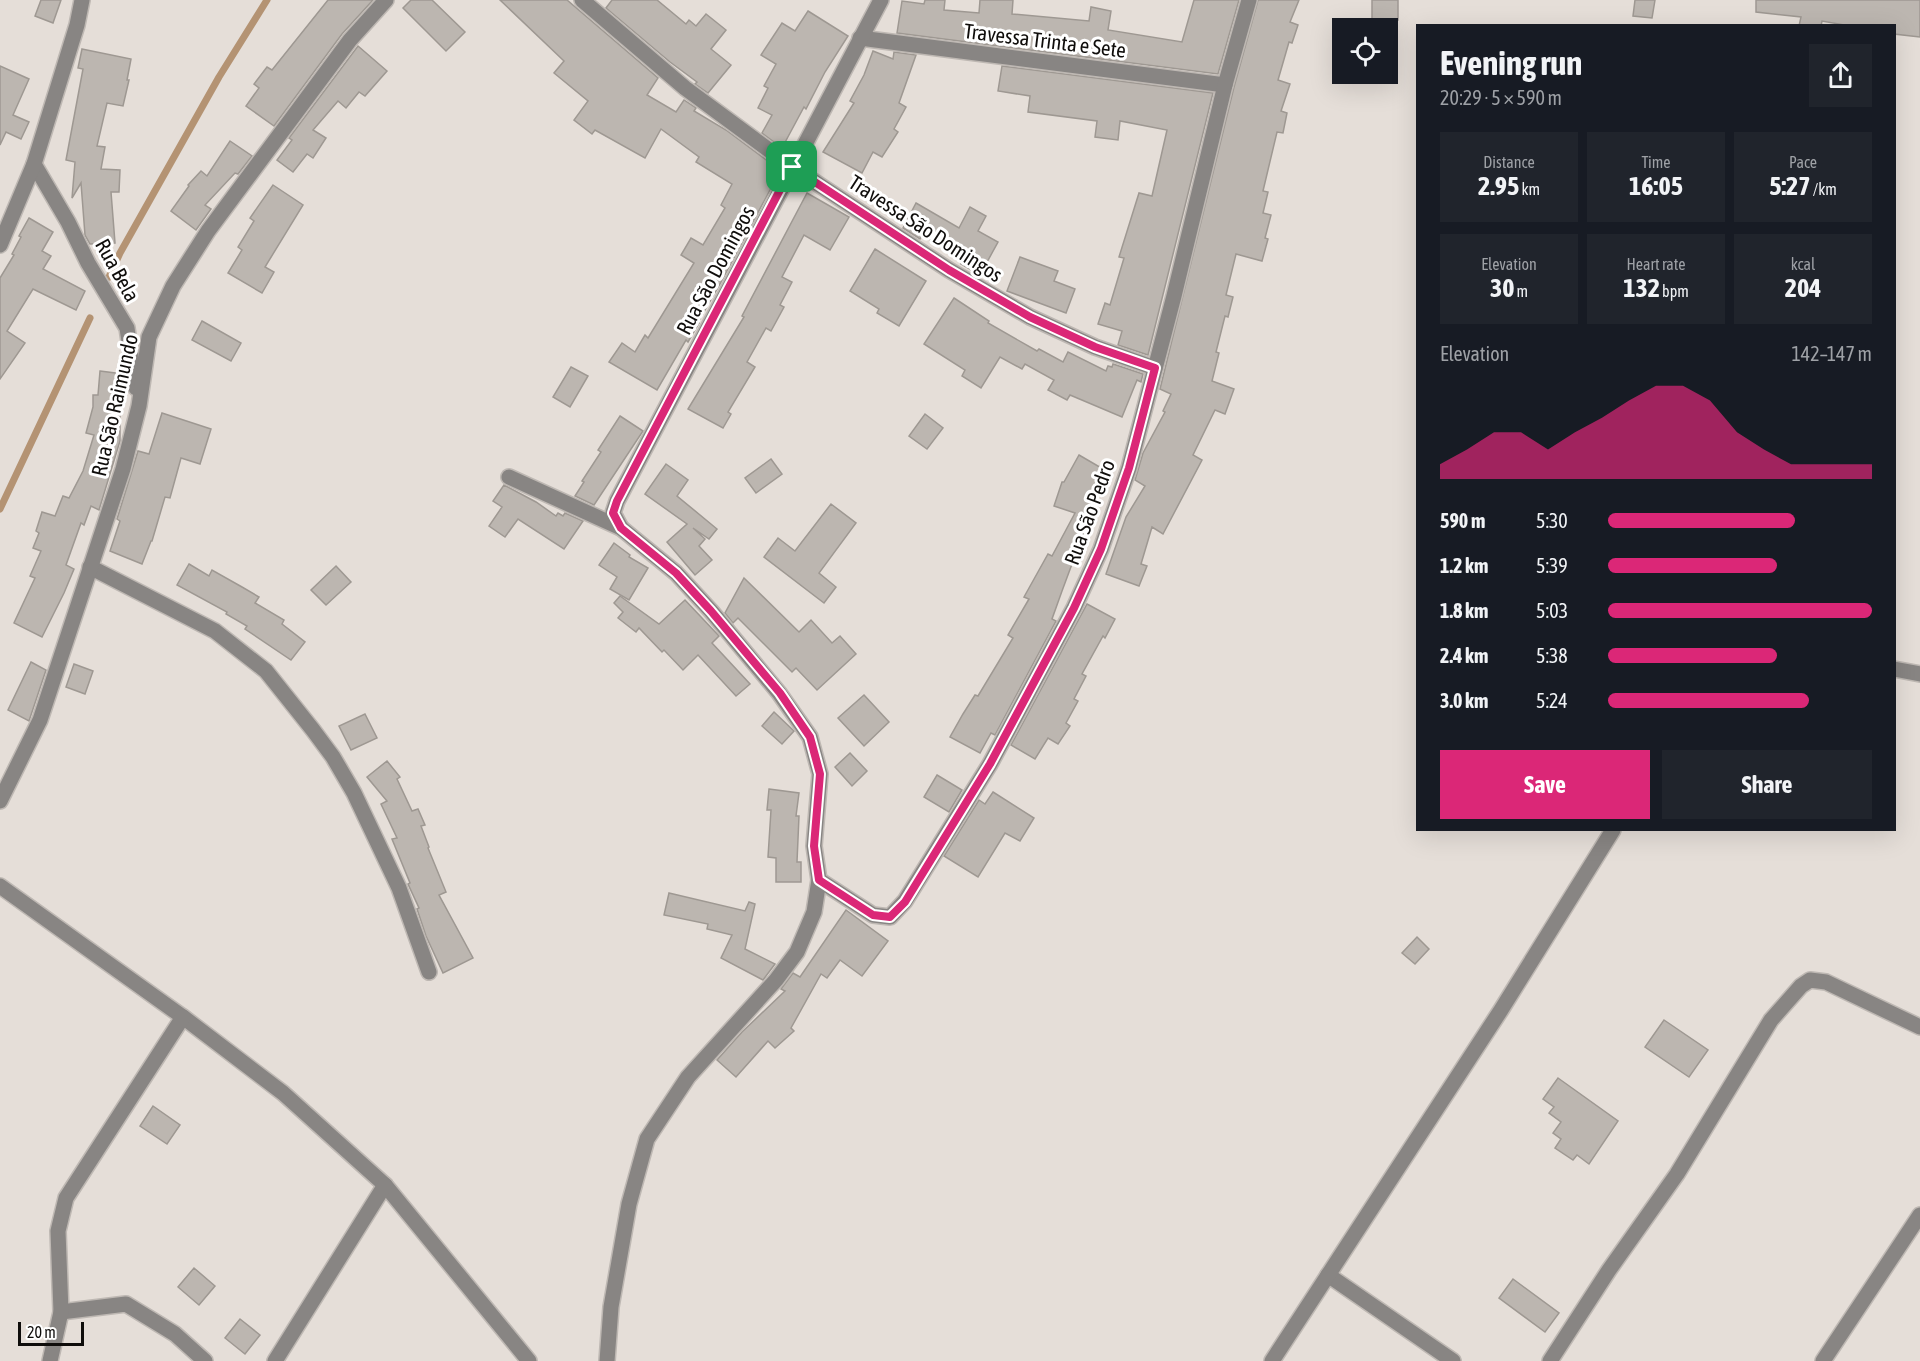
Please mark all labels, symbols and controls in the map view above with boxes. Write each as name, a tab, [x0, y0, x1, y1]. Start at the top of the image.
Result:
street label: Travessa Trinta e Sete	[963, 18, 1127, 62]
map controls	[1332, 18, 1398, 84]
button: locate	[1332, 18, 1398, 84]
text: Evening run	[1440, 44, 1582, 82]
button: share	[1809, 44, 1872, 107]
text: 20:29 · 5 × 590 m	[1440, 86, 1562, 109]
pin	[766, 141, 817, 192]
icon: arrive	[775, 150, 808, 183]
text: Distance	[1483, 153, 1535, 171]
text: Time	[1641, 153, 1671, 171]
text: Pace	[1789, 153, 1817, 171]
street label: Travessa São Domingos	[845, 169, 1007, 287]
text: 2.95	[1478, 171, 1519, 201]
text: 16:05	[1629, 171, 1683, 201]
text: 5:27	[1769, 171, 1811, 201]
text: km	[1519, 180, 1540, 198]
text: /km	[1811, 180, 1837, 198]
street label: Rua São Domingos	[671, 202, 759, 338]
street label: Rua Bela	[91, 234, 145, 306]
text: Elevation	[1481, 255, 1537, 273]
text: Heart rate	[1627, 255, 1685, 273]
text: kcal	[1791, 255, 1815, 273]
text: 30	[1490, 273, 1514, 303]
text: 132	[1623, 273, 1660, 303]
text: 204	[1785, 273, 1821, 303]
text: m	[1514, 282, 1528, 300]
text: bpm	[1660, 282, 1689, 300]
street label: Rua São Raimundo	[86, 332, 142, 478]
text: Elevation	[1440, 342, 1509, 365]
text: 142–147 m	[1791, 342, 1872, 365]
street label: Rua São Pedro	[1059, 456, 1119, 568]
text: 590 m	[1440, 509, 1485, 532]
text: 5:30	[1536, 509, 1568, 532]
text: 1.2 km	[1440, 554, 1488, 577]
text: 5:39	[1536, 554, 1568, 577]
text: 1.8 km	[1440, 599, 1488, 622]
text: 5:03	[1536, 599, 1568, 622]
text: 2.4 km	[1440, 644, 1488, 667]
text: 5:38	[1536, 644, 1568, 667]
text: 3.0 km	[1440, 689, 1488, 712]
text: 5:24	[1536, 689, 1568, 712]
button: Save	[1440, 750, 1650, 819]
button: Share	[1662, 750, 1872, 819]
scale bar	[18, 1319, 84, 1346]
text: 20 m	[27, 1323, 56, 1341]

